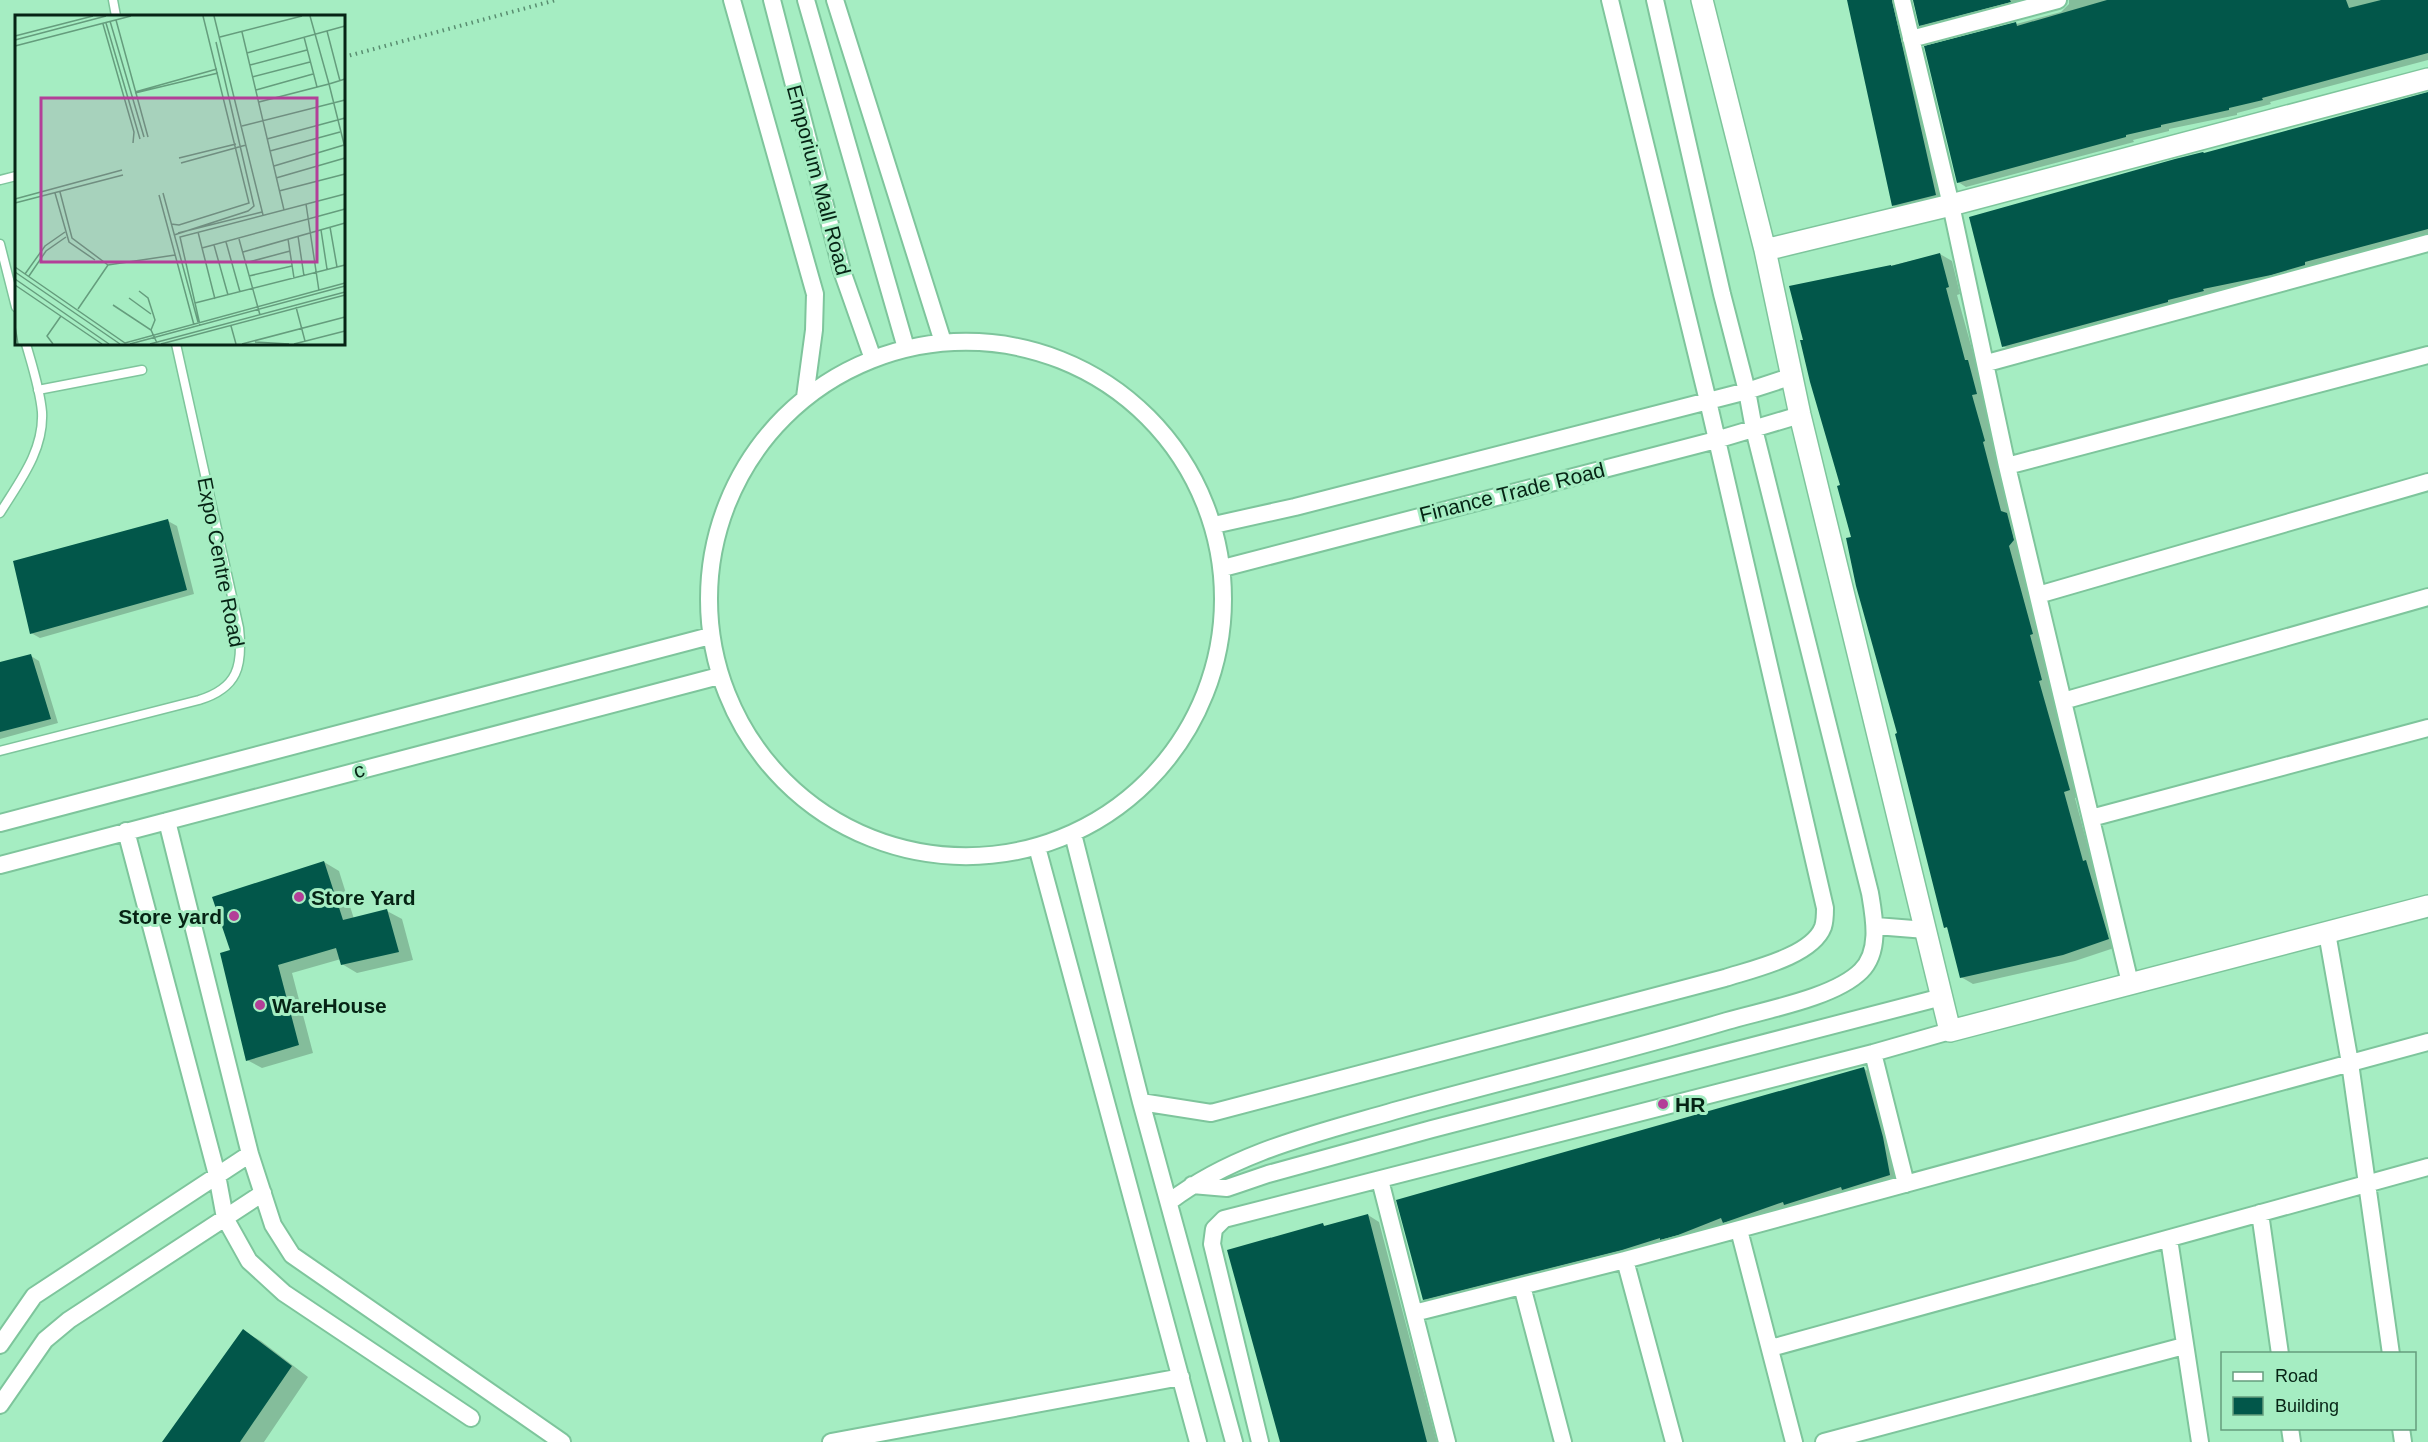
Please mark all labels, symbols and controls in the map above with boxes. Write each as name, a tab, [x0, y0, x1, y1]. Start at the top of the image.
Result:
inset map	[15, 15, 345, 345]
street label: Emporium Mall Road	[783, 82, 855, 278]
street label: Finance Trade Road	[1417, 458, 1607, 526]
street label: Expo Centre Road	[193, 475, 249, 649]
street label: c	[351, 758, 367, 782]
place label: Store Yard	[311, 886, 416, 909]
marker: Store Yard	[292, 890, 306, 904]
place label: Store yard	[118, 905, 222, 928]
marker: Store yard	[227, 909, 241, 923]
place label: WareHouse	[272, 994, 387, 1017]
marker: WareHouse	[253, 998, 267, 1012]
place label: HR	[1675, 1093, 1705, 1116]
marker: HR	[1656, 1097, 1670, 1111]
legend	[2221, 1352, 2416, 1430]
text: Road	[2275, 1366, 2318, 1386]
text: Building	[2275, 1396, 2339, 1416]

